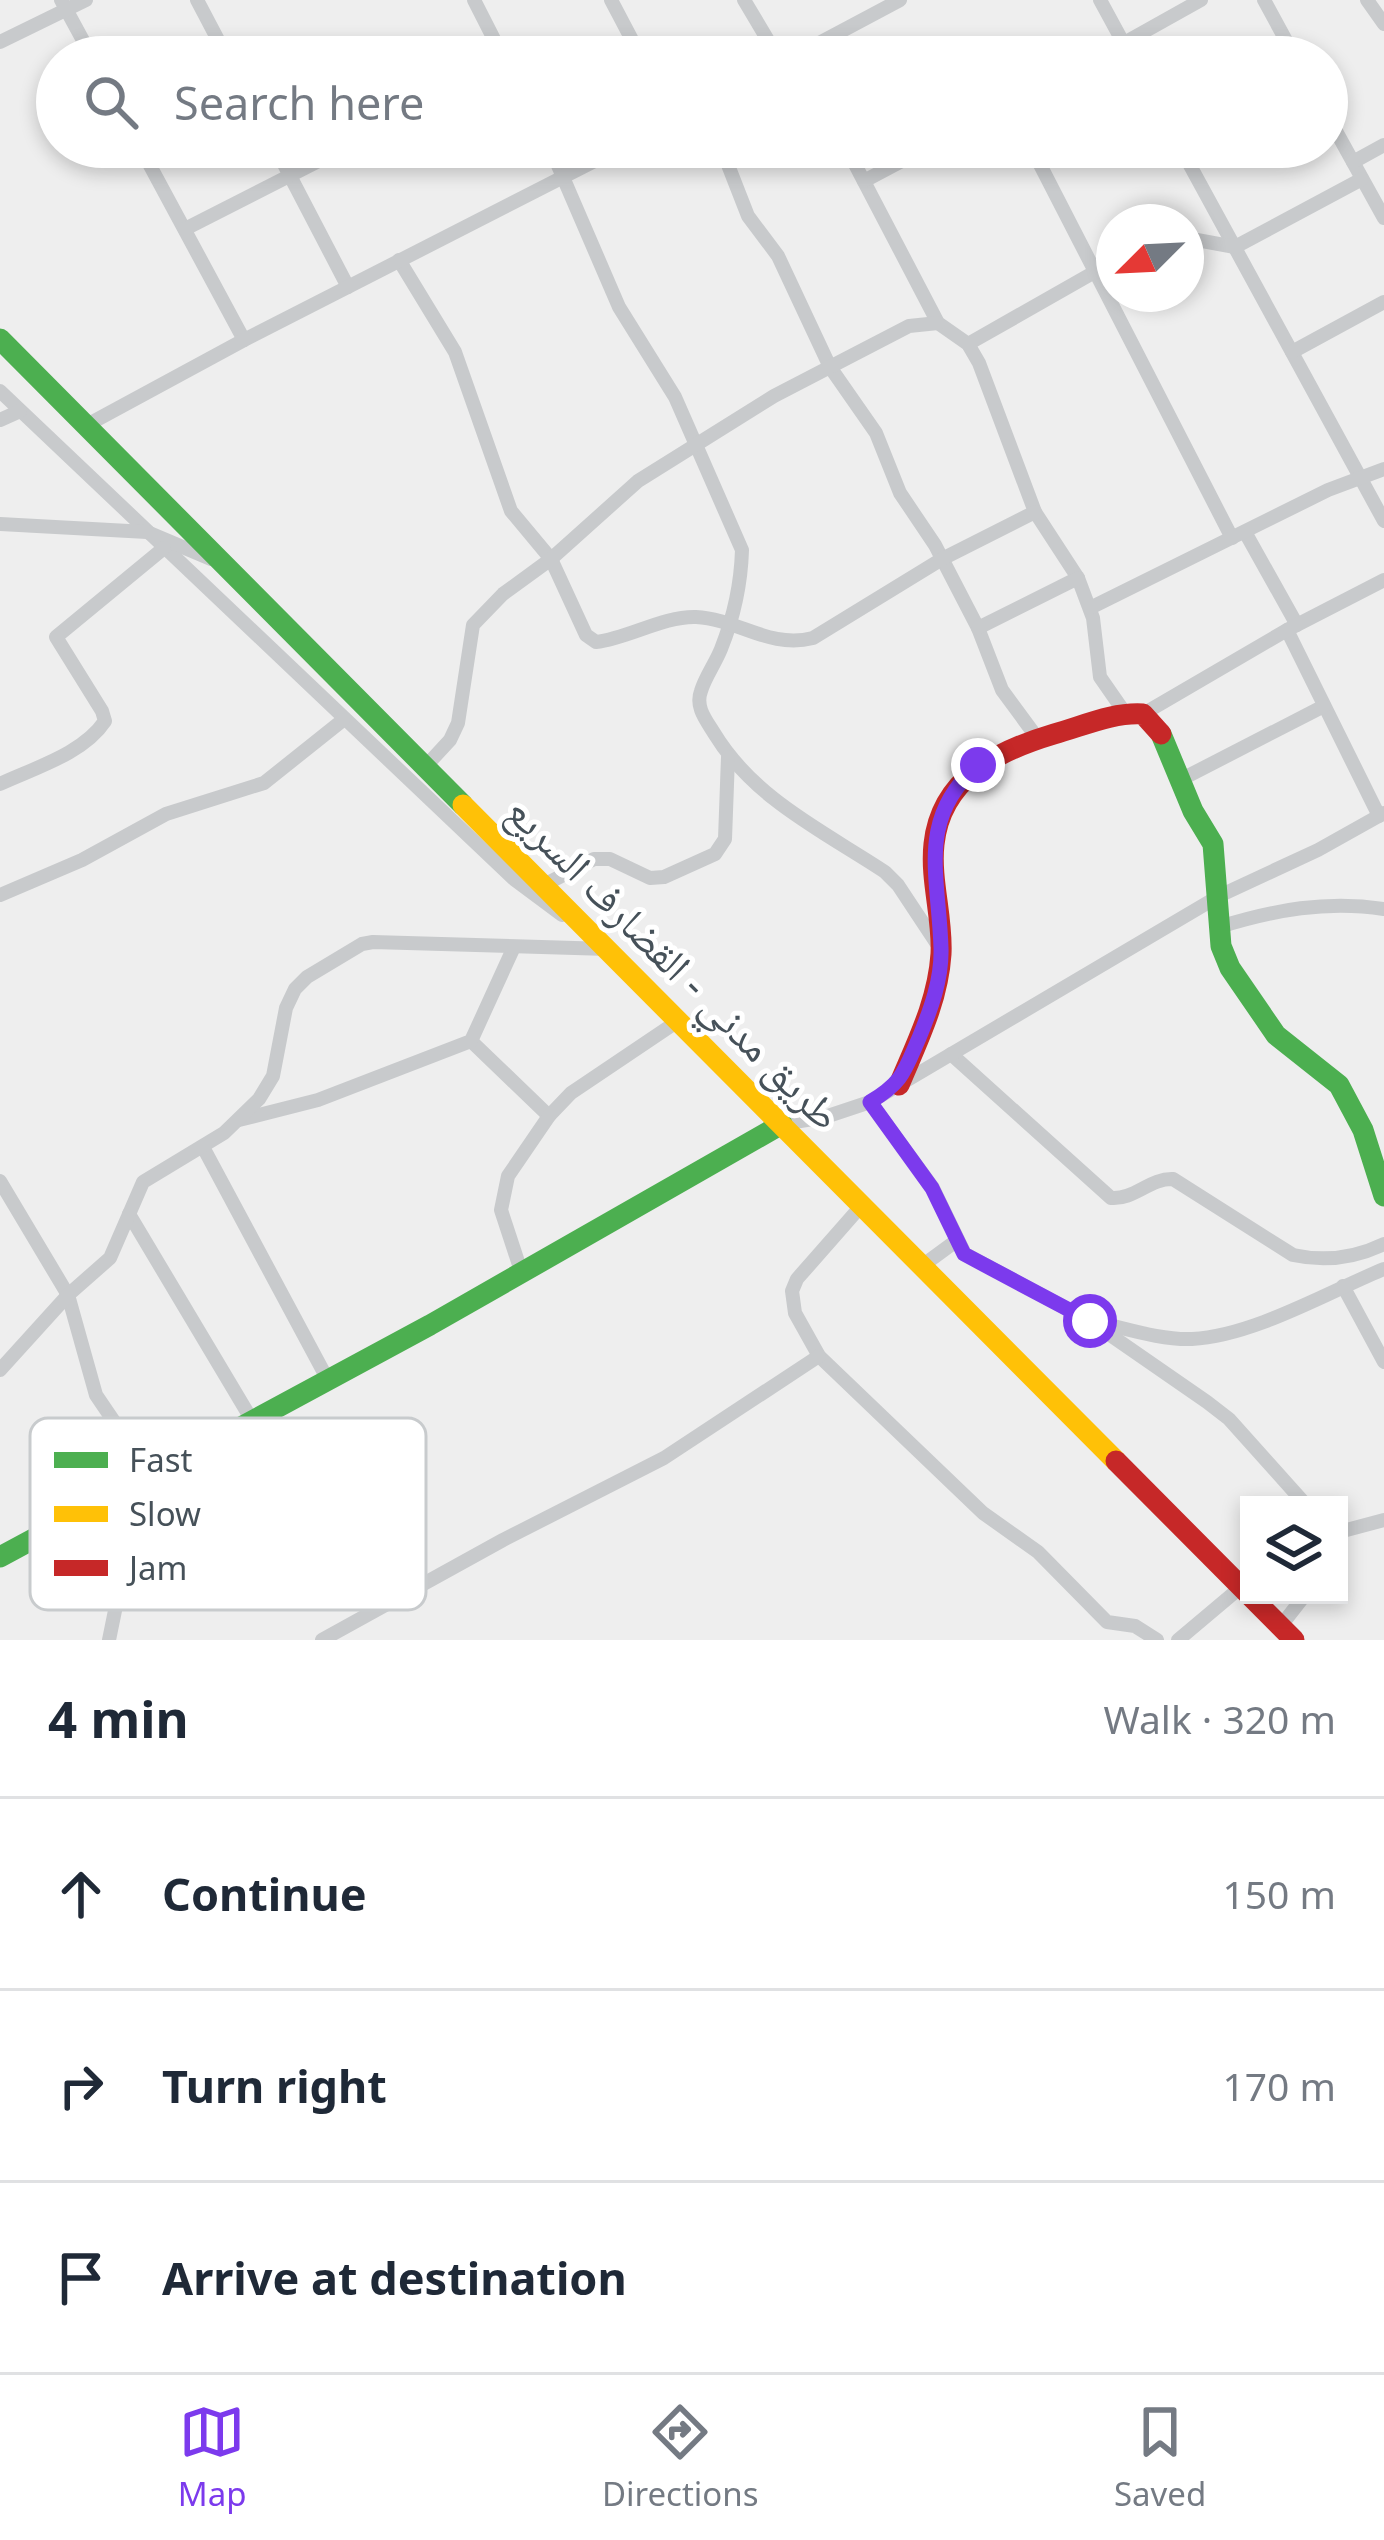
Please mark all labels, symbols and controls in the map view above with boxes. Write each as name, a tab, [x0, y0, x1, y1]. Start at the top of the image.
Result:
search box	[36, 36, 1348, 168]
icon: search	[78, 69, 144, 135]
text: Search here	[174, 72, 424, 133]
north arrow	[1096, 204, 1204, 312]
route end	[951, 738, 1005, 792]
street label: طريق مدني - القضارف السريع	[491, 782, 855, 1146]
route start	[1063, 1294, 1117, 1348]
legend	[30, 1418, 426, 1610]
text: Fast	[129, 1437, 192, 1482]
text: Slow	[129, 1491, 201, 1536]
map controls	[1240, 1496, 1348, 1604]
button: layers	[1240, 1496, 1348, 1604]
text: Jam	[126, 1545, 187, 1590]
text: 4 min	[48, 1683, 189, 1753]
text: Walk · 320 m	[1103, 1692, 1336, 1745]
icon: ahead	[48, 1861, 114, 1927]
text: Continue	[162, 1863, 367, 1924]
text: 150 m	[1222, 1867, 1336, 1920]
icon: right	[48, 2053, 114, 2119]
text: Turn right	[162, 2055, 387, 2116]
text: 170 m	[1222, 2059, 1336, 2112]
icon: arrive	[48, 2245, 114, 2311]
text: Arrive at destination	[162, 2247, 627, 2308]
tab: Map	[178, 2399, 246, 2516]
tab: Directions	[602, 2399, 759, 2516]
tab: Saved	[1114, 2399, 1206, 2516]

